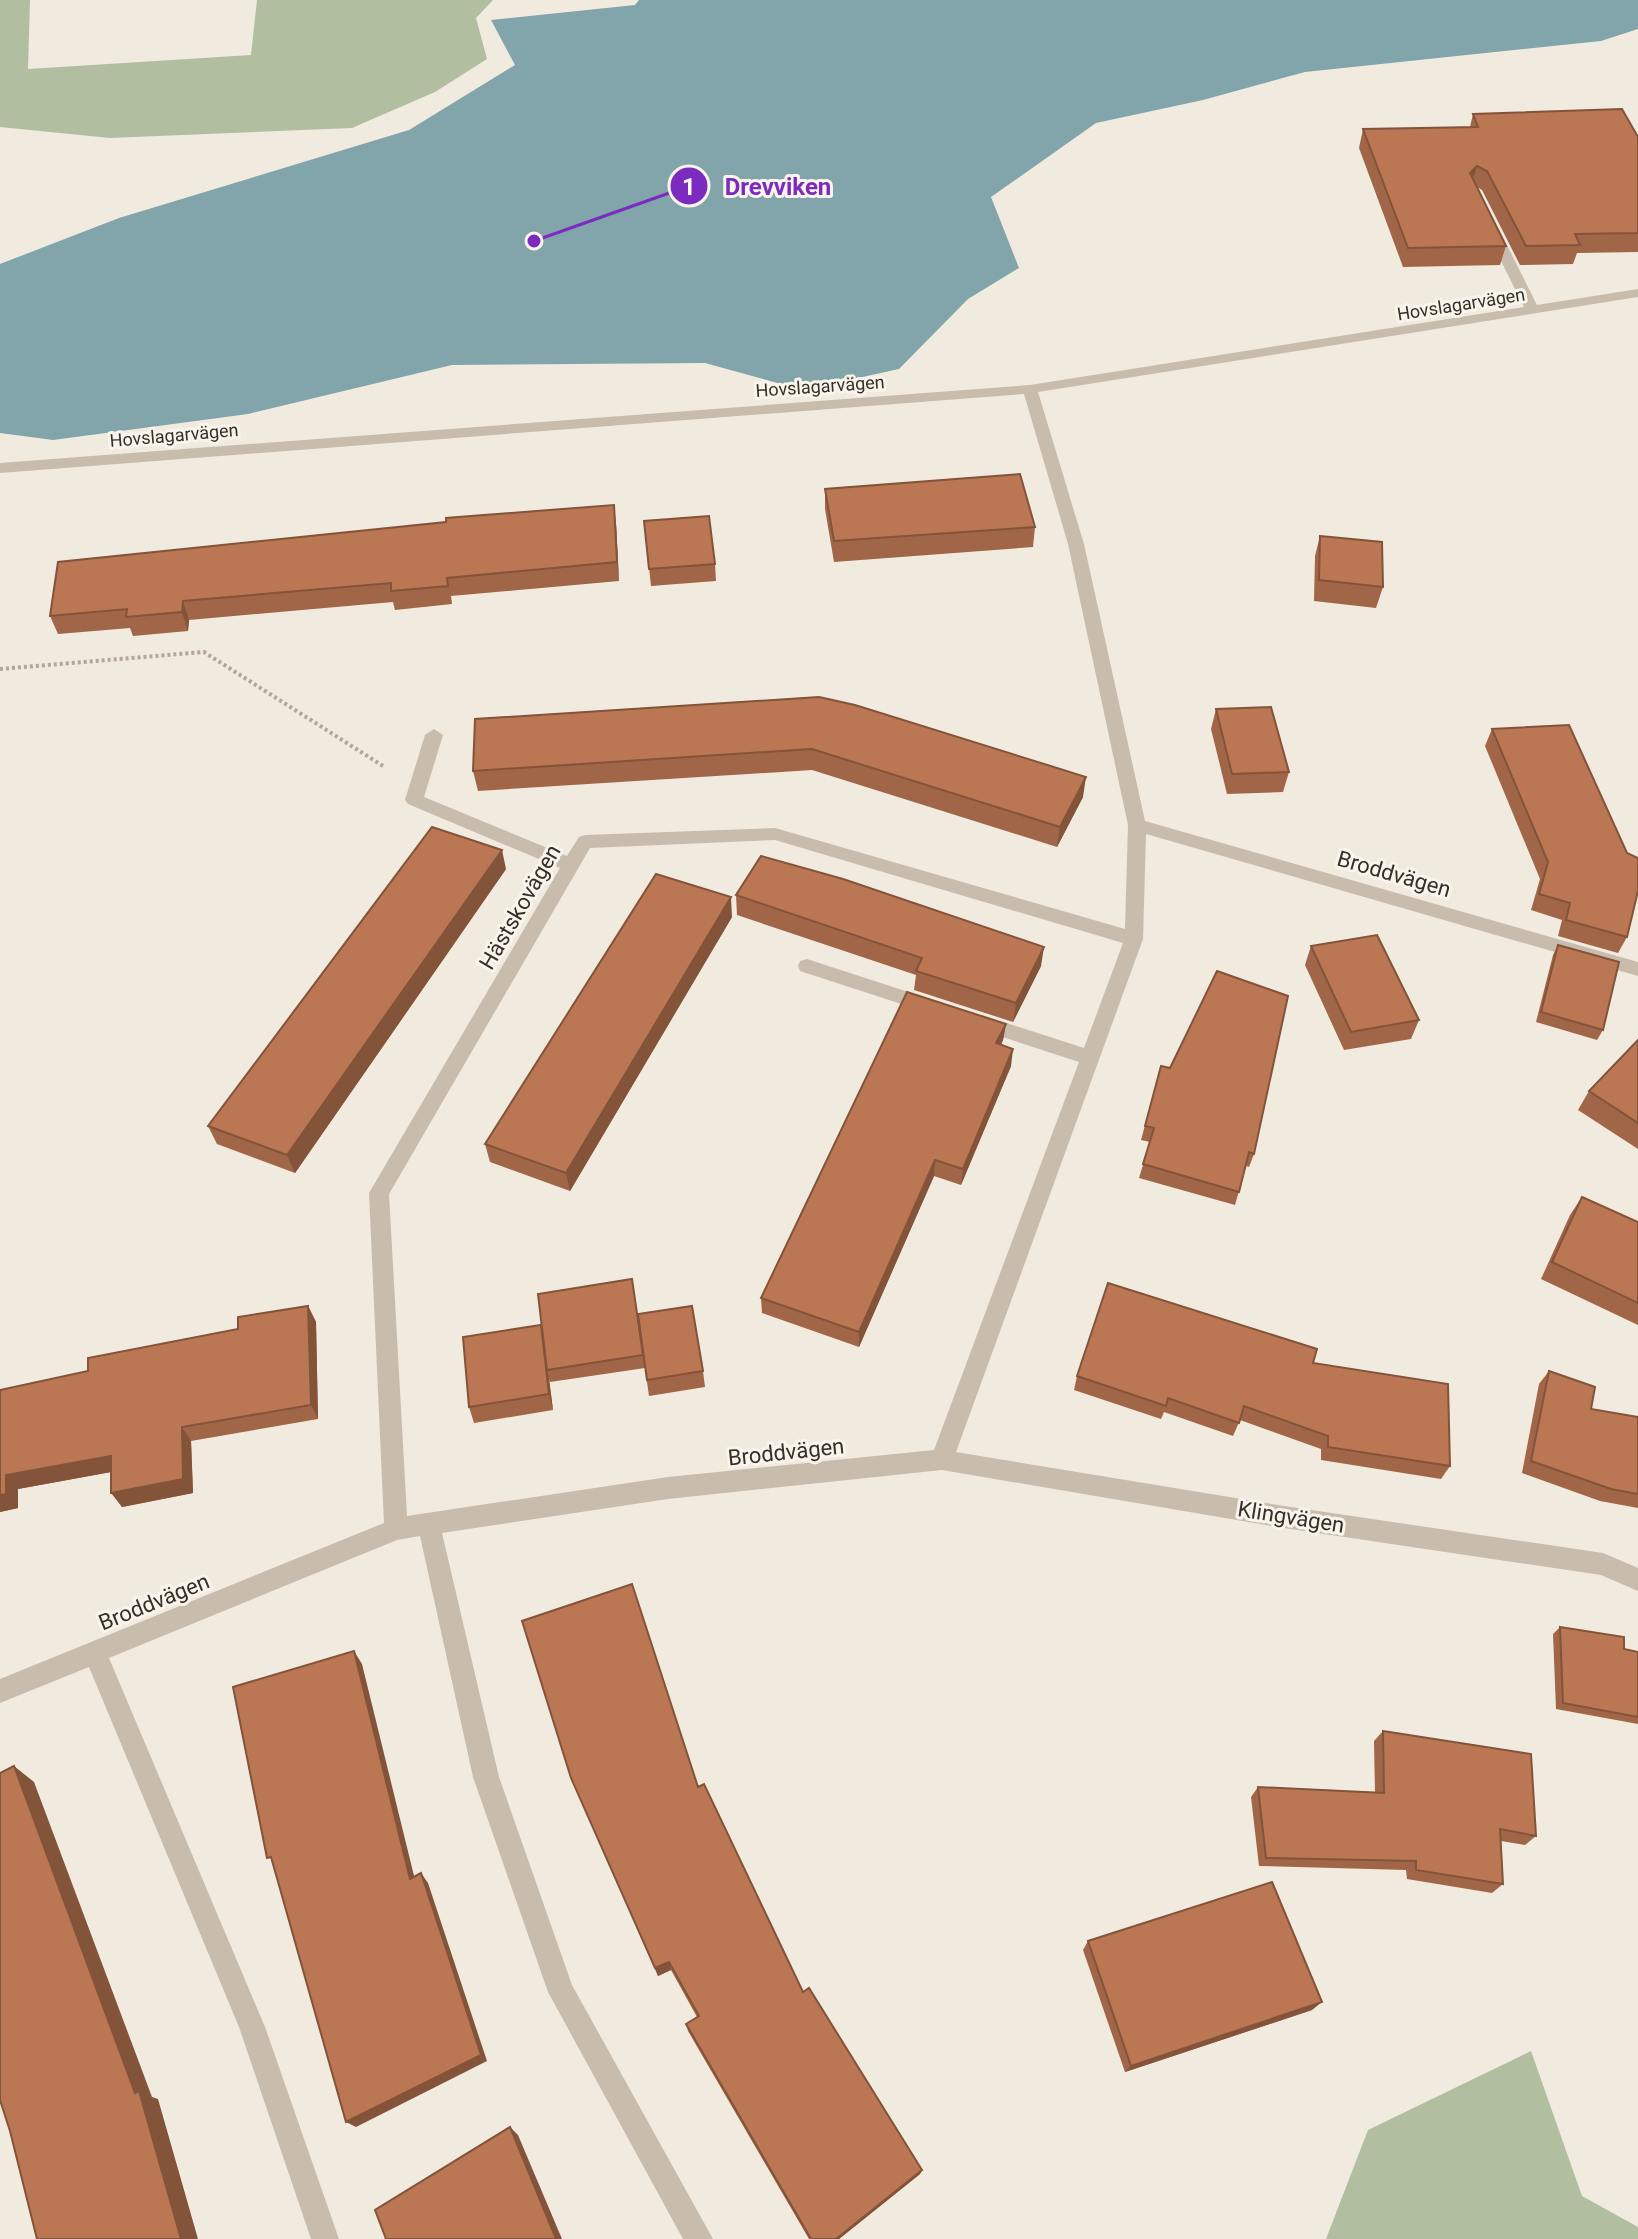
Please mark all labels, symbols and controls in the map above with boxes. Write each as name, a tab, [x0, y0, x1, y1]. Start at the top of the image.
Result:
callout: Drevviken	[669, 162, 848, 210]
text: 1	[682, 173, 696, 201]
text: Drevviken	[725, 173, 831, 201]
street label: Hovslagarvägen	[1396, 284, 1526, 324]
street label: Hovslagarvägen	[755, 371, 885, 401]
street label: Hovslagarvägen	[109, 419, 239, 451]
street label: Hästskovägen	[474, 840, 566, 974]
street label: Broddvägen	[1334, 846, 1454, 902]
street label: Broddvägen	[727, 1433, 845, 1471]
street label: Klingvägen	[1236, 1496, 1346, 1538]
street label: Broddvägen	[95, 1569, 213, 1635]

